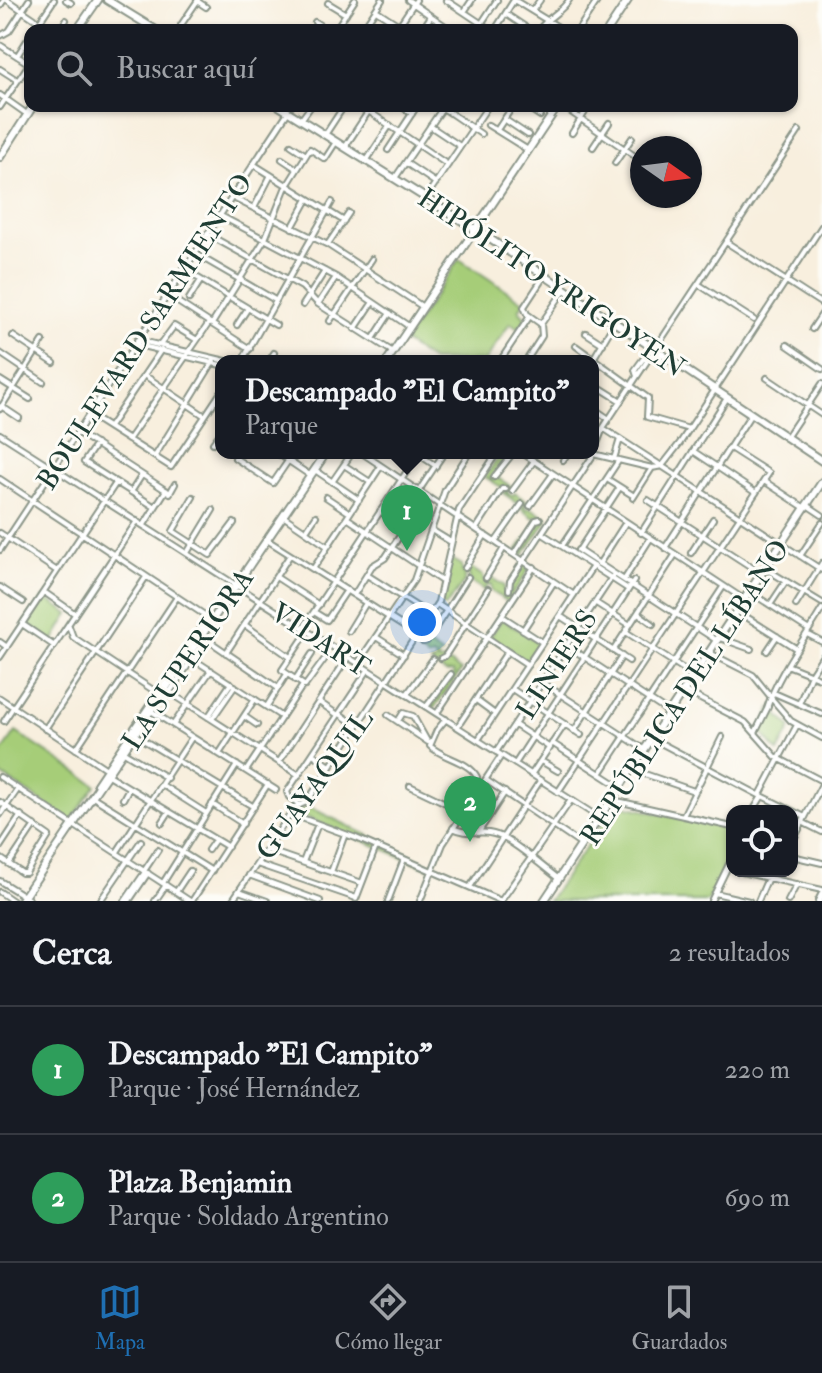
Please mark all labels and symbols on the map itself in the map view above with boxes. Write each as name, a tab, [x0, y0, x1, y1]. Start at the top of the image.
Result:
north arrow	[630, 136, 702, 208]
street label: BOULEVARD SARMIENTO	[30, 167, 261, 497]
street label: HIPÓLITO YRIGOYEN	[411, 181, 692, 386]
pin: 1	[381, 485, 433, 551]
street label: REPÚBLICA DEL LÍBANO	[573, 533, 797, 852]
street label: LA SUPERIORA	[115, 562, 262, 757]
street label: VIDART	[264, 595, 377, 685]
your location	[402, 602, 442, 642]
street label: LINIERS	[509, 603, 606, 726]
street label: GUAYAQUIL	[249, 703, 382, 867]
pin: 2	[444, 776, 496, 842]

